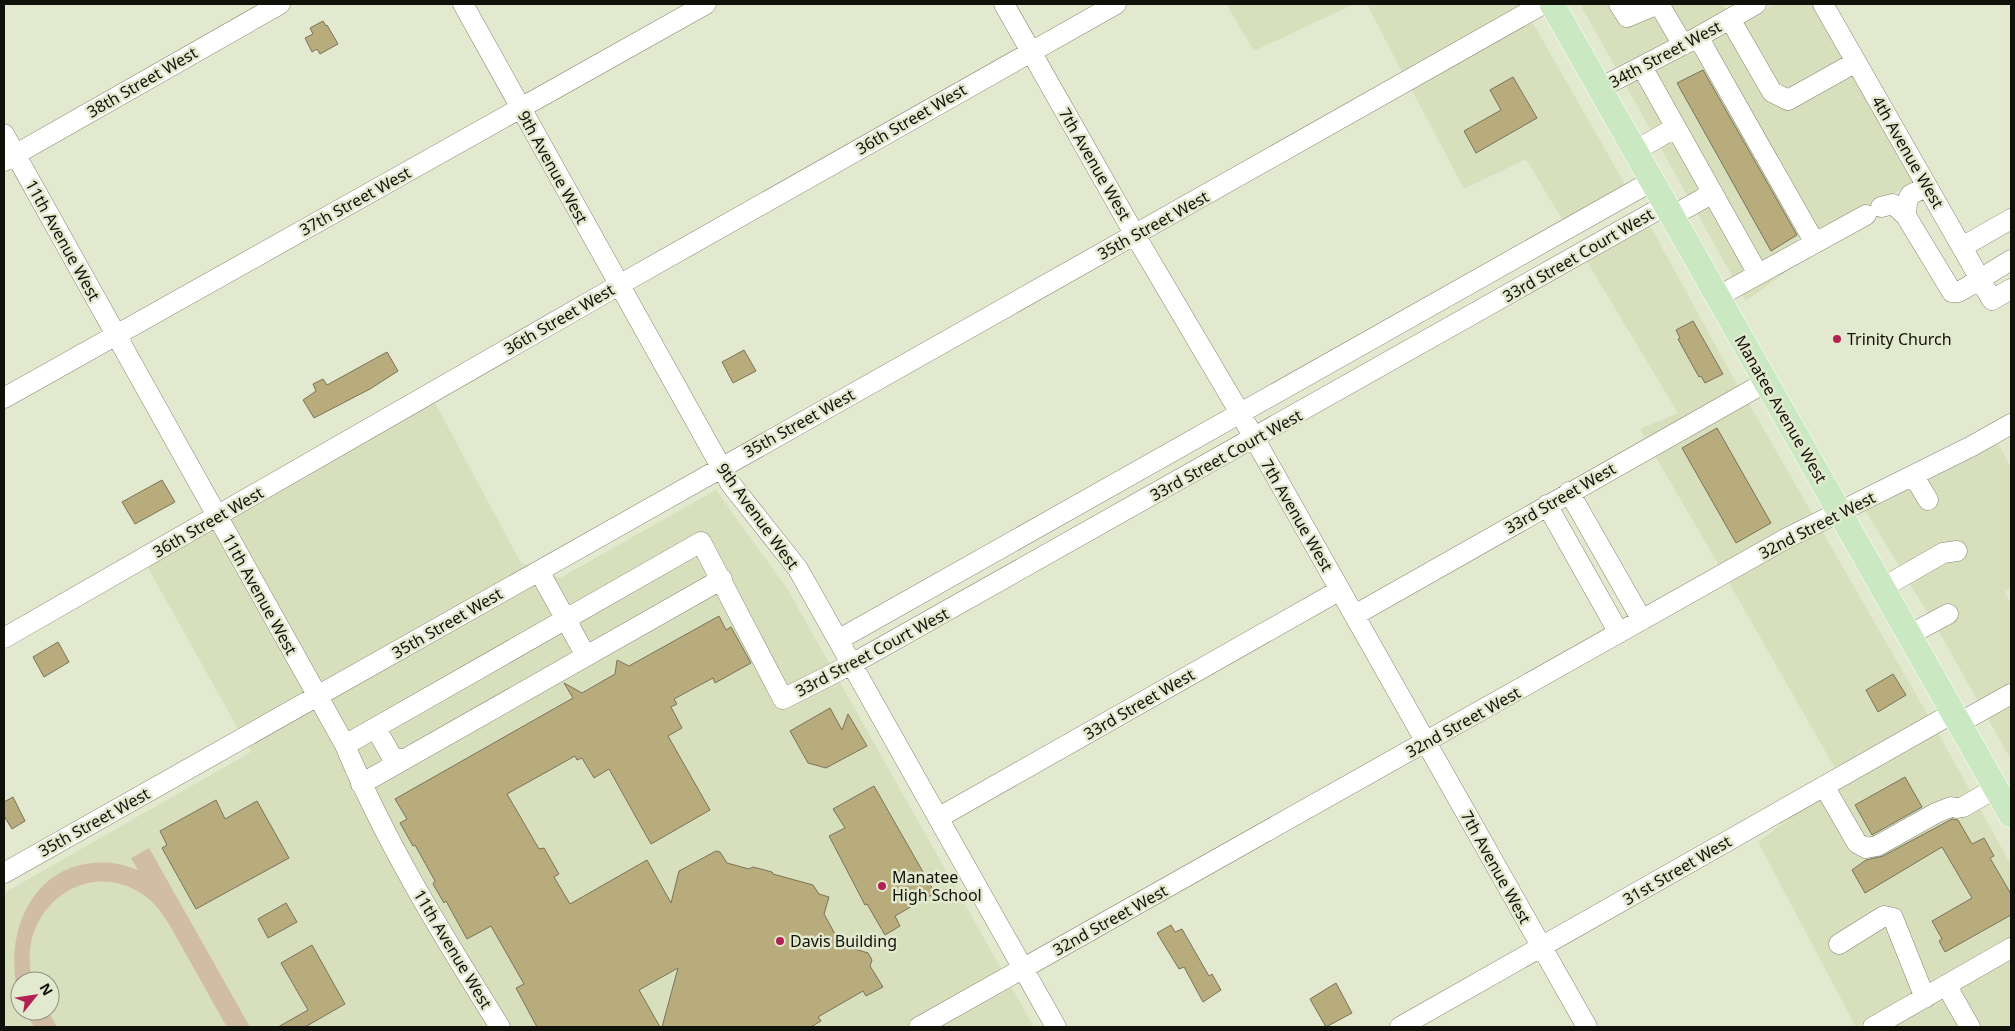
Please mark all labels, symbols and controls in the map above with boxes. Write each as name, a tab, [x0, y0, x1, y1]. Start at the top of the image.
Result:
street label: 34th Street West	[1605, 15, 1725, 93]
street label: 38th Street West	[83, 41, 201, 123]
street label: 36th Street West	[852, 78, 970, 160]
street label: 4th Avenue West	[1867, 92, 1949, 212]
street label: 7th Avenue West	[1054, 104, 1136, 224]
street label: 9th Avenue West	[513, 106, 593, 228]
street label: 37th Street West	[295, 161, 415, 241]
street label: 11th Avenue West	[21, 175, 106, 305]
street label: 35th Street West	[1093, 185, 1213, 265]
street label: 33rd Street Court West	[1499, 203, 1658, 307]
street label: 36th Street West	[500, 278, 618, 360]
place label: Trinity Church	[1847, 328, 1952, 350]
street label: Manatee Avenue West	[1730, 331, 1833, 487]
marker: Trinity Church	[1831, 333, 1843, 345]
street label: 35th Street West	[739, 383, 859, 463]
street label: 33rd Street Court West	[1146, 404, 1306, 506]
street label: 7th Avenue West	[1256, 455, 1338, 575]
street label: 33rd Street West	[1501, 457, 1620, 539]
street label: 9th Avenue West	[712, 458, 804, 574]
street label: 36th Street West	[149, 481, 267, 563]
street label: 32nd Street West	[1755, 486, 1879, 564]
street label: 11th Avenue West	[218, 529, 303, 659]
street label: 35th Street West	[388, 582, 506, 664]
street label: 33rd Street Court West	[791, 602, 953, 702]
street label: 33rd Street West	[1080, 663, 1199, 745]
street label: 32nd Street West	[1402, 681, 1525, 763]
street label: 35th Street West	[34, 782, 154, 862]
street label: 7th Avenue West	[1456, 806, 1536, 928]
street label: 31st Street West	[1619, 830, 1735, 910]
place label: Manatee High School	[892, 866, 982, 906]
street label: 32nd Street West	[1049, 879, 1172, 961]
marker: Manatee High School	[876, 880, 888, 892]
street label: 11th Avenue West	[409, 885, 497, 1013]
place label: Davis Building	[790, 930, 897, 952]
marker: Davis Building	[774, 935, 786, 947]
north arrow	[10, 971, 60, 1021]
text: N	[36, 980, 58, 999]

